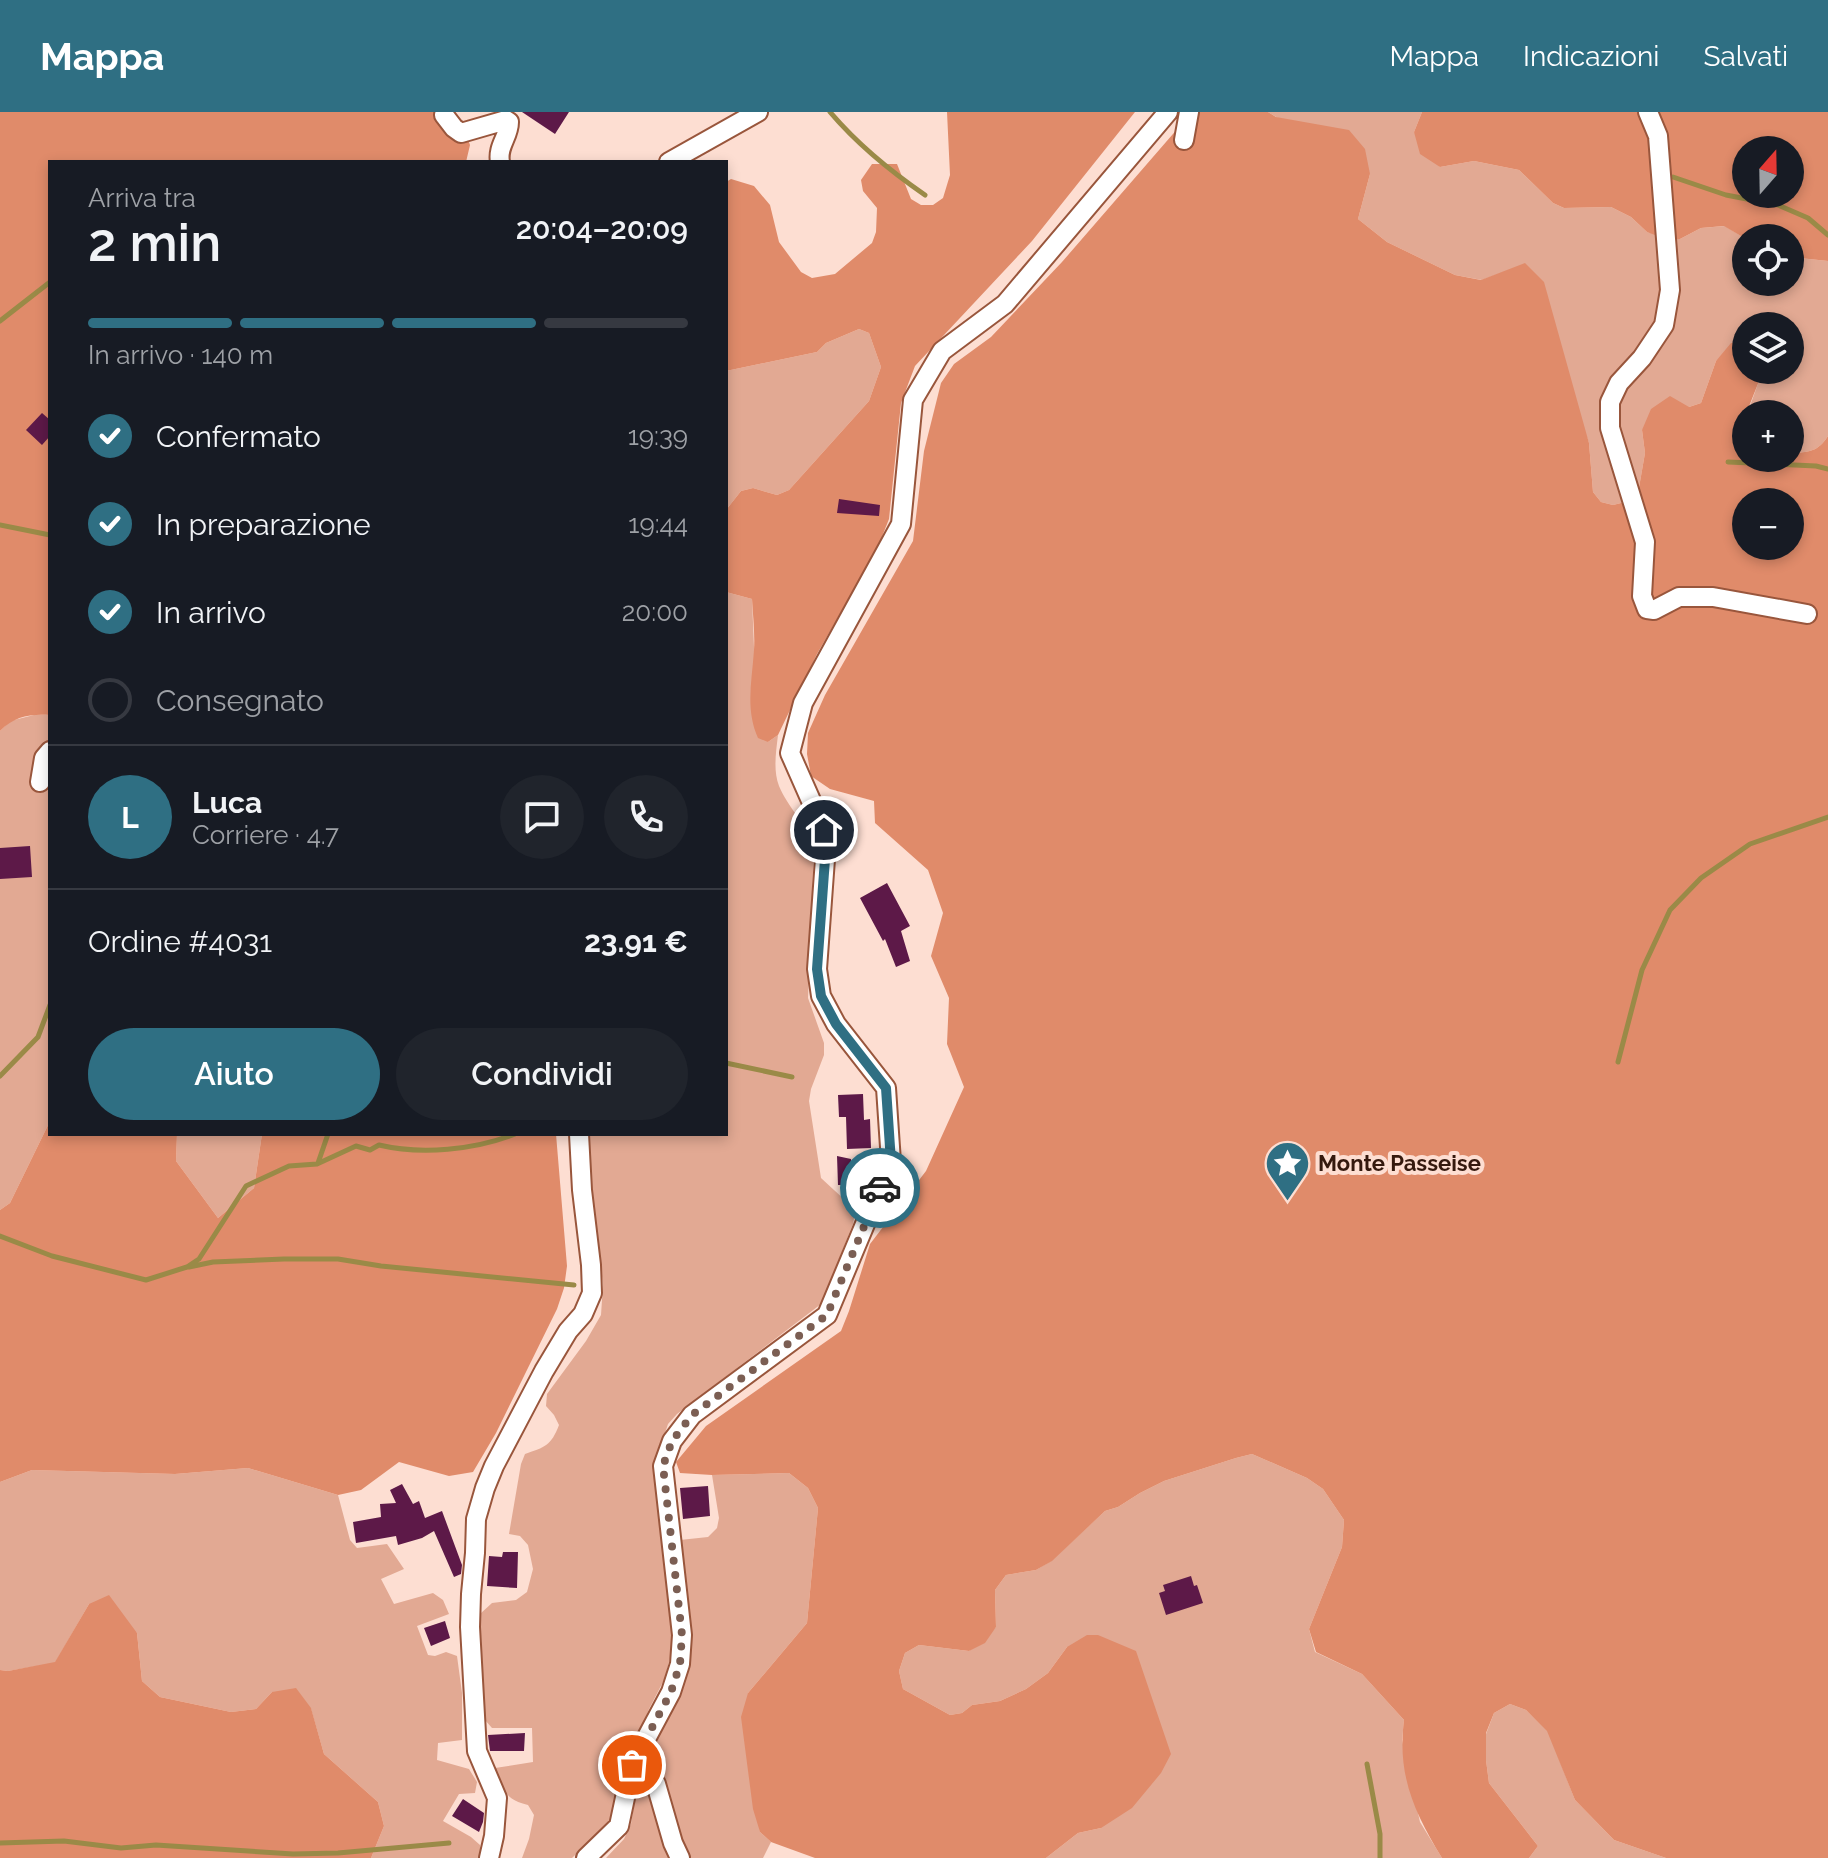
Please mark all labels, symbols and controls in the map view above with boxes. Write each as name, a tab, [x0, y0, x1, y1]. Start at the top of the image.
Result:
text: Mappa	[40, 34, 164, 79]
text: Mappa	[1390, 40, 1479, 73]
text: Indicazioni	[1523, 40, 1659, 73]
text: Salvati	[1703, 40, 1788, 73]
north arrow	[1732, 136, 1804, 208]
map controls	[1732, 136, 1804, 560]
text: Arriva tra	[88, 183, 196, 213]
text: 20:04–20:09	[516, 211, 688, 246]
text: 2 min	[88, 212, 221, 273]
button: locate	[1732, 224, 1804, 296]
button: layers	[1732, 312, 1804, 384]
text: In arrivo · 140 m	[88, 340, 273, 370]
button: +	[1732, 400, 1804, 472]
icon: check	[88, 414, 132, 458]
text: Confermato	[156, 419, 321, 454]
text: 19:39	[628, 421, 688, 451]
button: −	[1732, 488, 1804, 560]
icon: check	[88, 502, 132, 546]
text: In preparazione	[156, 507, 371, 542]
text: 19:44	[628, 509, 688, 539]
icon: check	[88, 590, 132, 634]
text: In arrivo	[156, 595, 266, 630]
text: 20:00	[622, 597, 688, 627]
text: Consegnato	[156, 683, 324, 718]
button: chat	[500, 775, 584, 859]
button: phone	[604, 775, 688, 859]
text: Luca	[192, 785, 262, 820]
pin	[790, 796, 858, 864]
text: L	[121, 800, 139, 835]
icon: home	[802, 808, 846, 852]
text: Corriere · 4.7	[192, 820, 339, 850]
text: Ordine #4031	[88, 924, 272, 959]
text: 23.91 €	[584, 924, 688, 959]
button: Aiuto	[88, 1028, 380, 1120]
button: Condividi	[396, 1028, 688, 1120]
place icon: Monte Passeise	[1263, 1139, 1311, 1202]
courier	[840, 1148, 920, 1228]
place label: Monte Passeise	[1318, 1150, 1481, 1176]
icon: car	[858, 1166, 902, 1210]
pin	[598, 1731, 666, 1799]
icon: bag	[610, 1743, 654, 1787]

